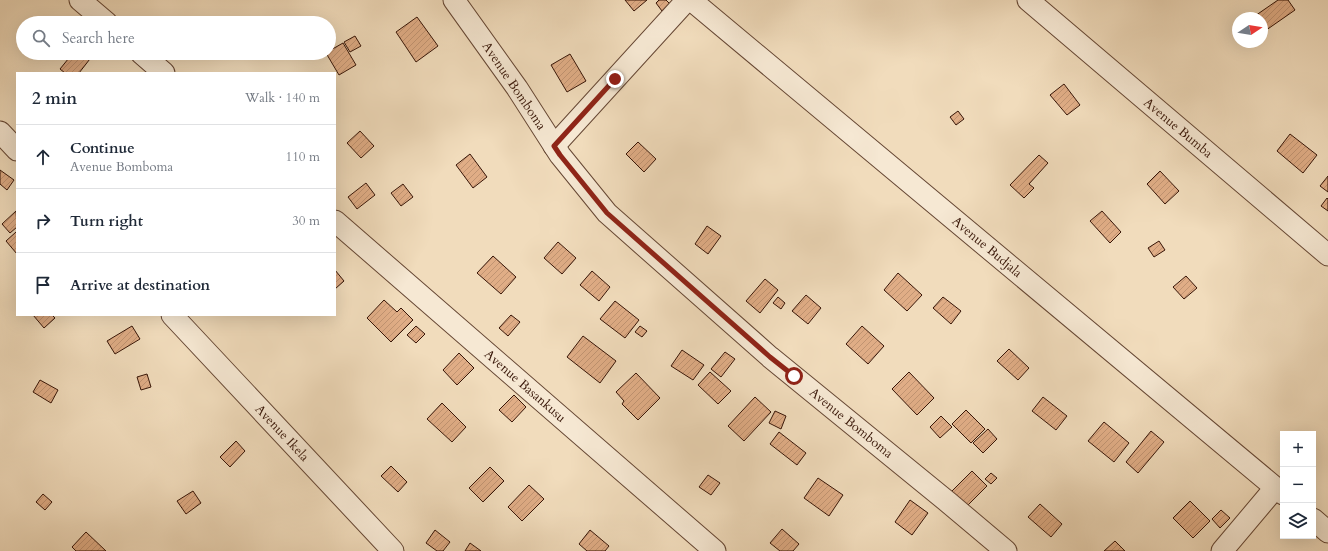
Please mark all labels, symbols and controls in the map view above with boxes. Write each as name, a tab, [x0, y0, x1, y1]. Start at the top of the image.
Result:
north arrow	[1232, 12, 1268, 48]
search box	[16, 16, 336, 60]
icon: search	[30, 27, 52, 49]
text: Search here	[62, 28, 135, 48]
street label: Avenue Bomboma	[478, 38, 551, 134]
route end	[606, 70, 624, 88]
text: 2 min	[32, 87, 77, 110]
text: Walk · 140 m	[245, 89, 320, 107]
street label: Avenue Bumba	[1140, 94, 1217, 163]
text: Continue	[70, 138, 135, 158]
icon: ahead	[32, 146, 54, 168]
text: 110 m	[286, 148, 320, 166]
text: Avenue Bomboma	[70, 158, 173, 176]
icon: right	[32, 210, 54, 232]
text: Turn right	[70, 211, 143, 231]
text: 30 m	[292, 212, 320, 230]
street label: Avenue Budjala	[948, 212, 1026, 282]
icon: arrive	[32, 274, 54, 296]
text: Arrive at destination	[70, 275, 210, 295]
street label: Avenue Basankusu	[480, 345, 570, 427]
route start	[785, 367, 803, 385]
street label: Avenue Bomboma	[805, 384, 897, 463]
street label: Avenue Ikela	[251, 401, 313, 466]
map controls	[1280, 431, 1316, 539]
button: +	[1280, 431, 1316, 467]
button: −	[1280, 467, 1316, 503]
button: layers	[1280, 503, 1316, 539]

